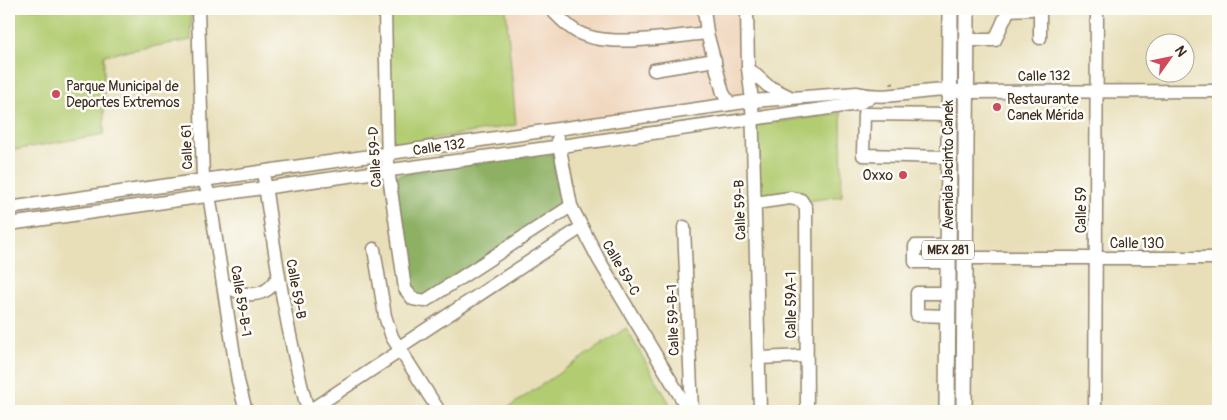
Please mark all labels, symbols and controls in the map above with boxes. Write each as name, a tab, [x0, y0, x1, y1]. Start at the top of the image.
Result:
north arrow	[1144, 32, 1194, 82]
text: N	[1171, 43, 1190, 60]
street label: Calle 132	[1017, 67, 1071, 85]
place label: Parque Municipal de Deportes Extremos	[66, 78, 180, 111]
marker: Parque Municipal de Deportes Extremos	[50, 88, 62, 100]
place label: Restaurante Canek Mérida	[1007, 91, 1084, 124]
street label: Avenida Jacinto Canek	[940, 100, 957, 230]
marker: Restaurante Canek Mérida	[991, 101, 1003, 113]
street label: Calle 61	[178, 124, 196, 170]
street label: Calle 59-D	[365, 126, 385, 188]
street label: Calle 132	[412, 135, 467, 159]
place label: Oxxo	[863, 167, 893, 184]
marker: Oxxo	[897, 169, 909, 181]
street label: Calle 59-B	[730, 179, 750, 241]
street label: Calle 59	[1073, 187, 1090, 233]
street label: Calle 130	[1110, 235, 1164, 252]
street label: Calle 59-C	[598, 237, 644, 299]
road number: MEX 281	[922, 240, 974, 260]
street label: Calle 59-B	[282, 258, 310, 320]
street label: Calle 59-B-1	[227, 264, 255, 338]
street label: Calle 59A-1	[783, 271, 800, 339]
street label: Calle 59-B-1	[663, 284, 683, 356]

